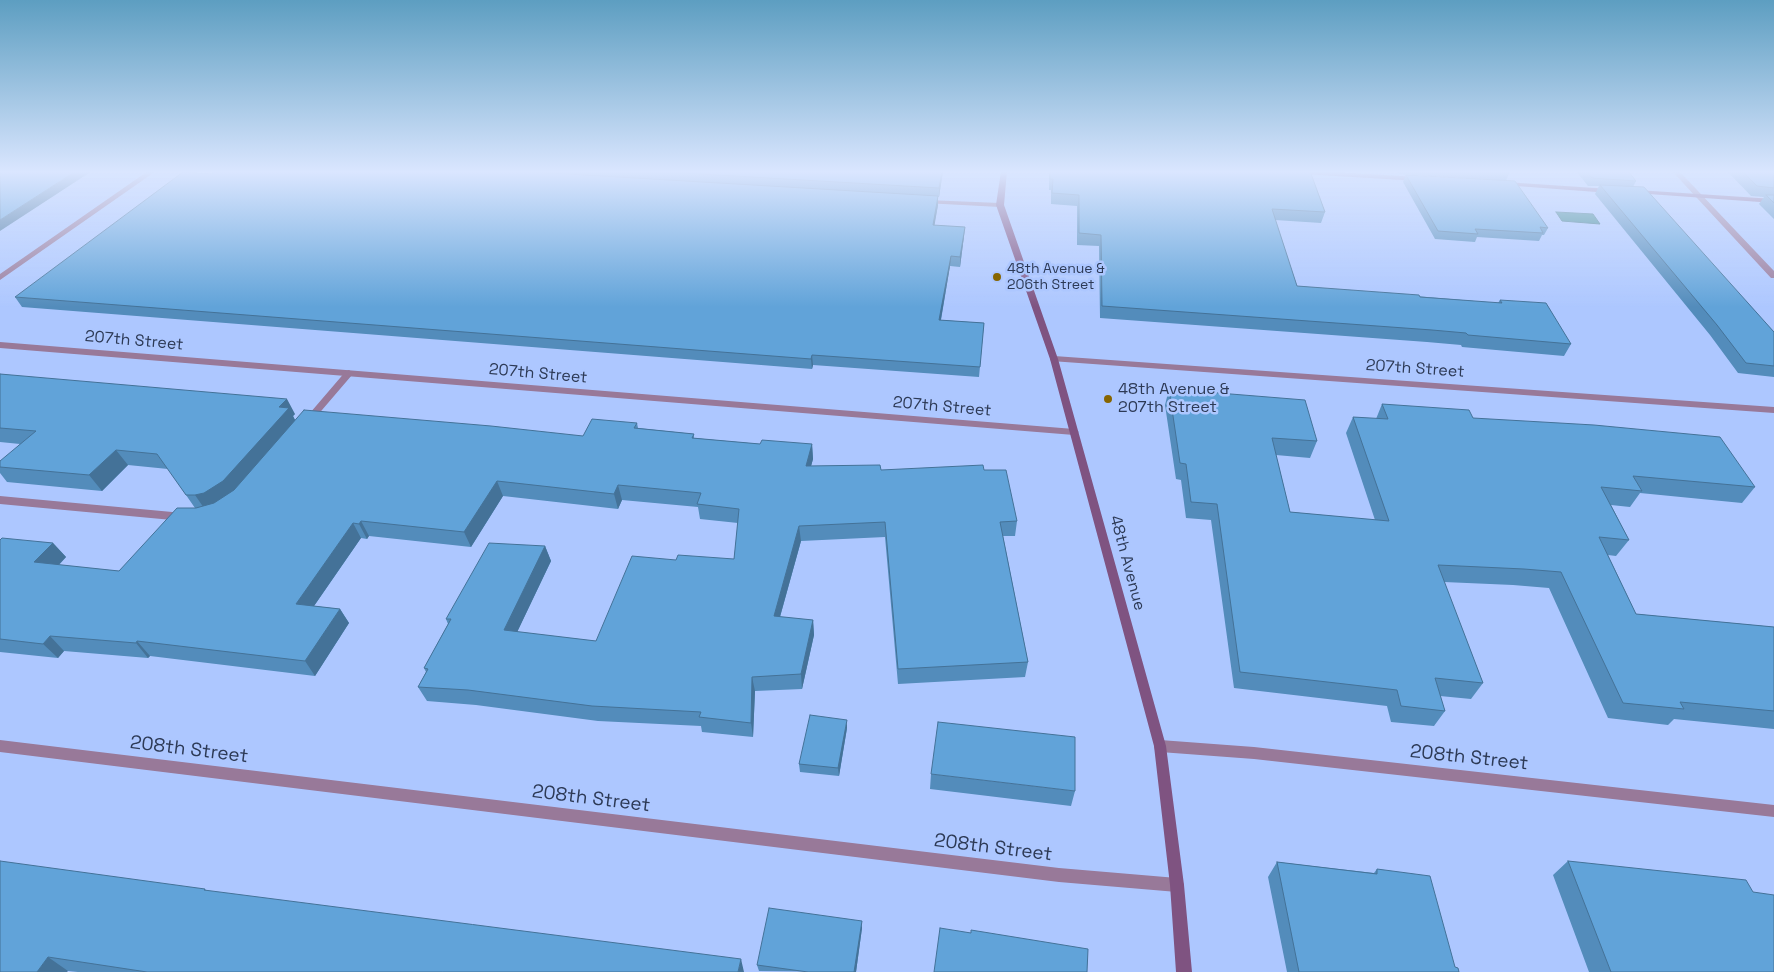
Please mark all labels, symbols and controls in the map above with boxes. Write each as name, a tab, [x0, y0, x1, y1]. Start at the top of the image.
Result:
place label: 48th Avenue & 206th Street	[1007, 261, 1105, 294]
marker: 48th Avenue & 206th Street	[991, 271, 1003, 283]
street label: 207th Street	[84, 327, 184, 355]
street label: 207th Street	[1365, 356, 1465, 382]
street label: 207th Street	[488, 360, 588, 388]
place label: 48th Avenue & 207th Street	[1118, 380, 1230, 418]
street label: 207th Street	[892, 393, 992, 421]
marker: 48th Avenue & 207th Street	[1102, 393, 1114, 405]
street label: 48th Avenue	[1105, 513, 1149, 613]
street label: 208th Street	[129, 731, 249, 769]
street label: 208th Street	[1409, 740, 1529, 776]
street label: 208th Street	[531, 780, 651, 818]
street label: 208th Street	[933, 829, 1053, 867]

